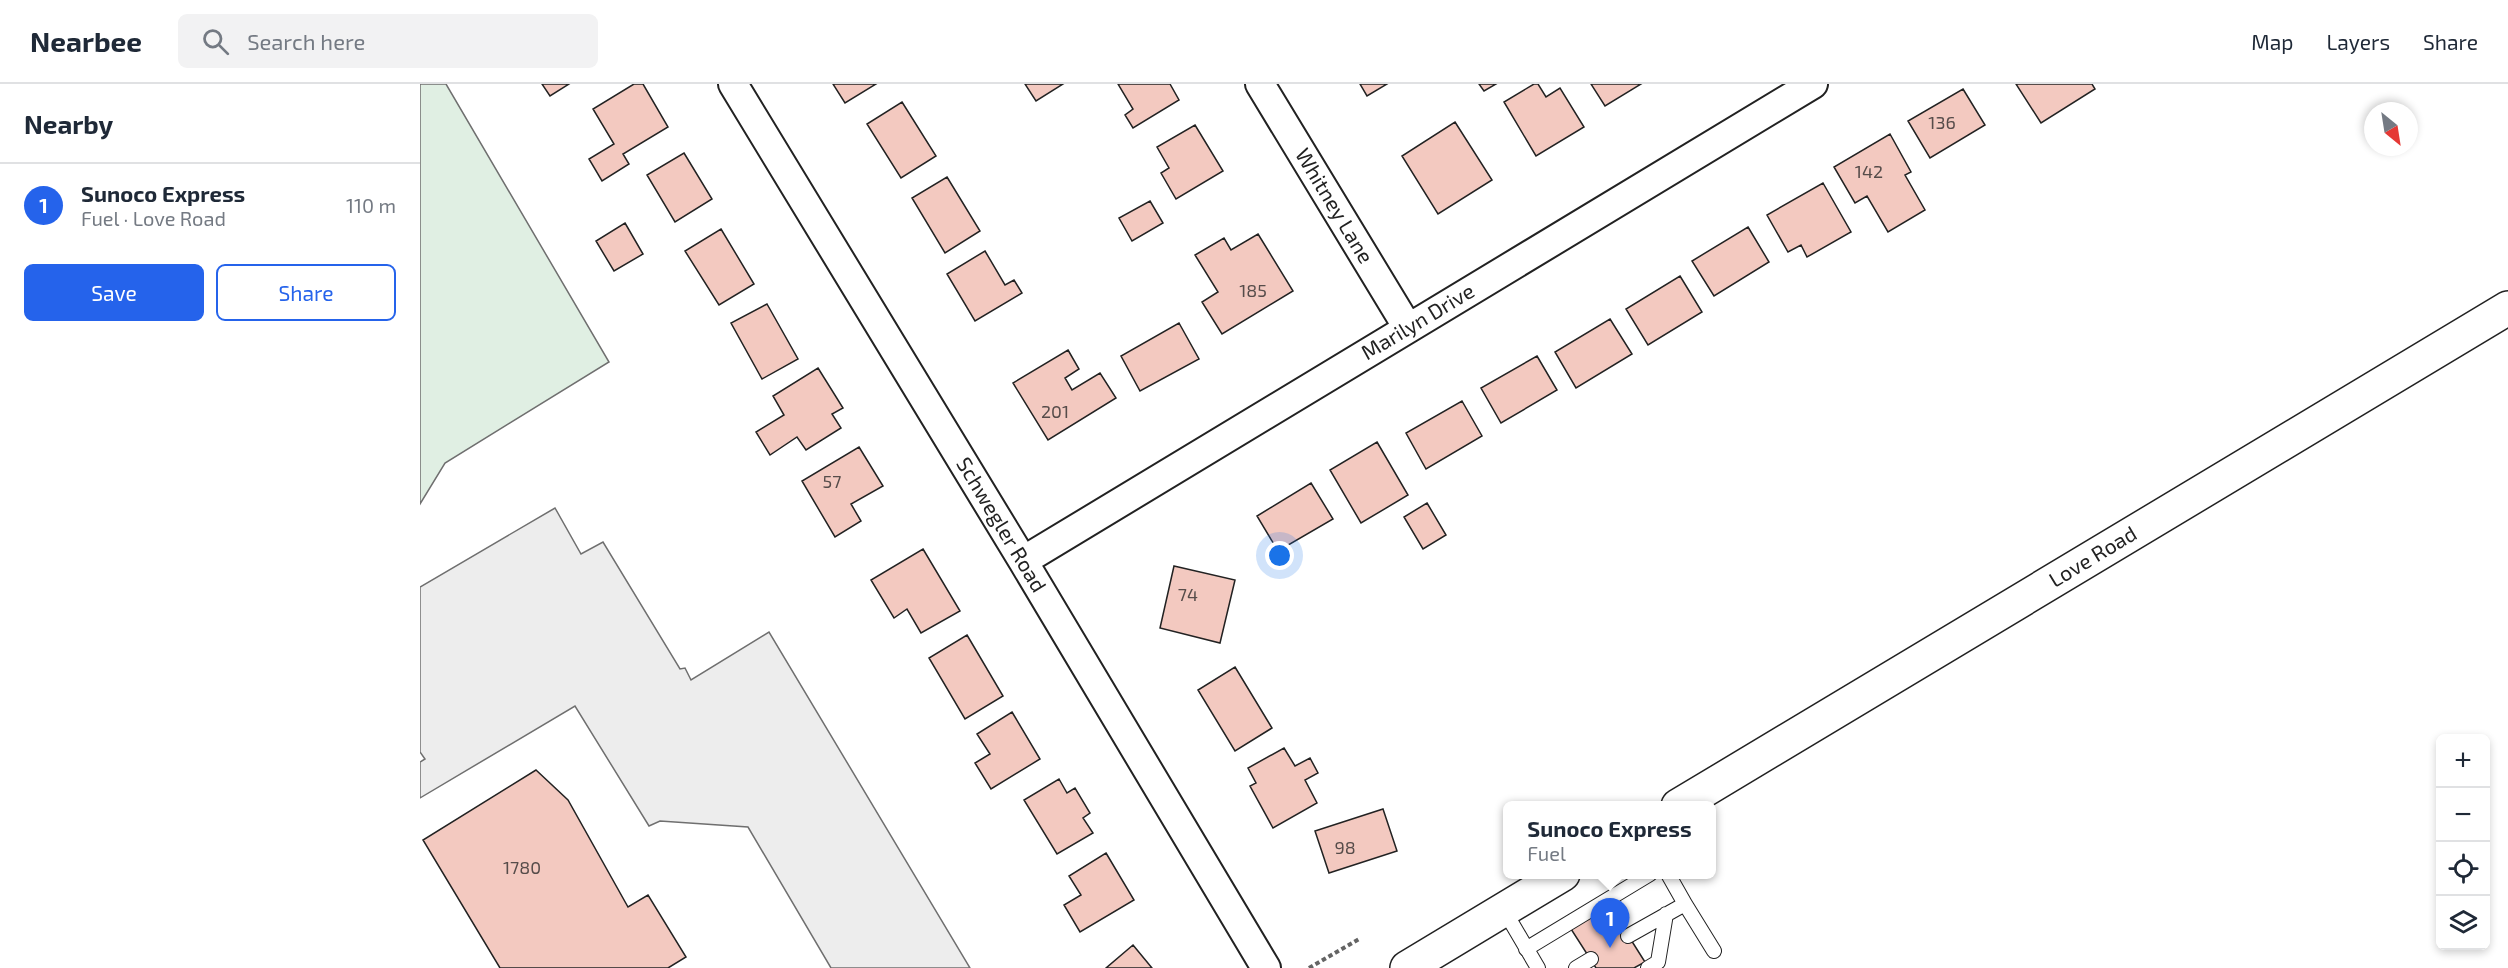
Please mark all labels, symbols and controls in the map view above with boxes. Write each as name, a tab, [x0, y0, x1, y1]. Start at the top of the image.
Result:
search box	[178, 14, 598, 68]
text: Nearbee	[30, 24, 142, 58]
icon: search	[199, 25, 232, 58]
text: Search here	[247, 28, 365, 54]
text: Map	[2251, 29, 2293, 54]
text: Layers	[2326, 29, 2390, 54]
text: Share	[2423, 29, 2478, 54]
north arrow	[2364, 102, 2418, 156]
text: Nearby	[24, 108, 113, 139]
house number: 136	[1928, 111, 1956, 133]
street label: Whitney Lane	[1291, 143, 1379, 267]
house number: 142	[1855, 160, 1883, 182]
text: Sunoco Express	[81, 180, 245, 206]
text: 1	[39, 193, 48, 217]
text: 110 m	[346, 193, 396, 217]
text: Fuel · Love Road	[81, 206, 226, 230]
button: Save	[24, 264, 204, 321]
button: Share	[216, 264, 396, 321]
street label: Marilyn Drive	[1356, 277, 1478, 364]
house number: 185	[1239, 279, 1267, 301]
house number: 201	[1041, 400, 1069, 422]
street label: Schwegler Road	[952, 452, 1052, 596]
house number: 57	[823, 470, 841, 492]
street label: Love Road	[2044, 520, 2141, 592]
your location	[1265, 541, 1294, 570]
house number: 74	[1178, 583, 1198, 605]
map controls	[2436, 734, 2490, 950]
button: +	[2436, 734, 2490, 788]
button: −	[2436, 788, 2490, 842]
popup	[1503, 801, 1716, 879]
text: Sunoco Express	[1527, 815, 1692, 841]
house number: 98	[1334, 836, 1356, 858]
text: Fuel	[1527, 841, 1566, 865]
button: locate	[2436, 842, 2490, 896]
house number: 1780	[503, 856, 541, 878]
button: layers	[2436, 896, 2490, 950]
pin: 1	[1590, 898, 1630, 948]

